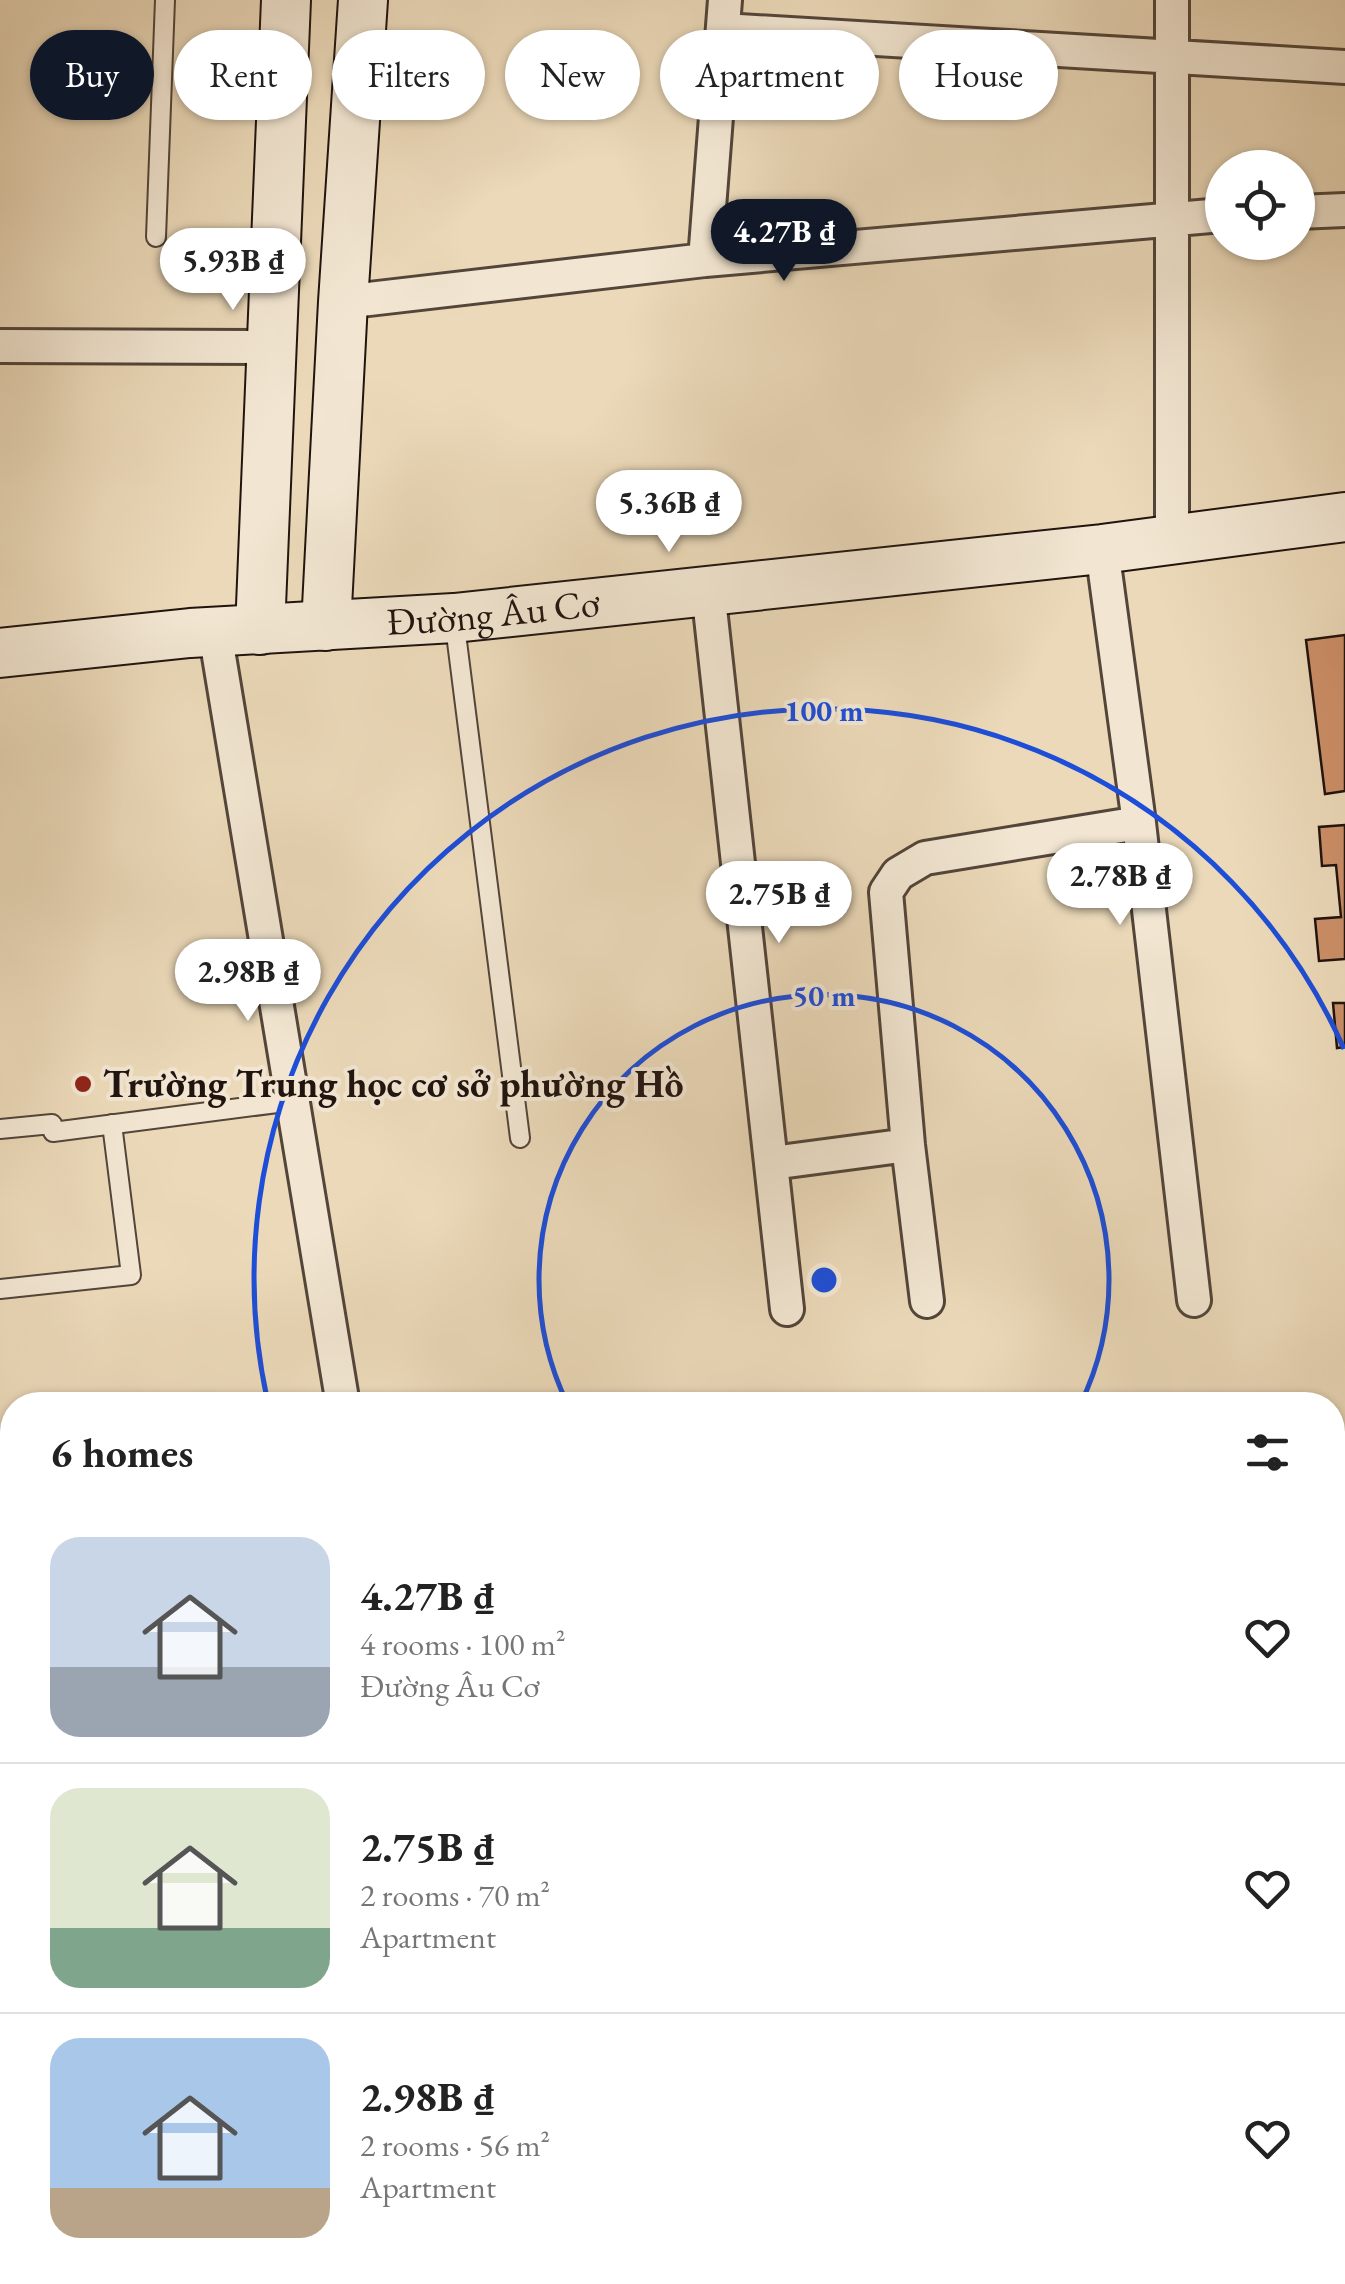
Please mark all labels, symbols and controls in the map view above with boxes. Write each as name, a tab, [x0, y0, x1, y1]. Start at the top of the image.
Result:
chip: Buy	[30, 30, 154, 120]
chip: Rent	[174, 30, 312, 120]
chip: Filters	[332, 30, 485, 120]
chip: New	[505, 30, 640, 120]
chip: Apartment	[660, 30, 879, 120]
chip: House	[899, 30, 1058, 120]
map controls	[1205, 150, 1315, 260]
button: locate	[1205, 150, 1315, 260]
pin: 4.27B ₫	[692, 199, 876, 284]
text: 4.27B ₫	[733, 210, 835, 252]
pin: 5.93B ₫	[141, 228, 325, 313]
text: 5.93B ₫	[182, 239, 284, 281]
pin: 5.36B ₫	[577, 470, 761, 555]
text: 5.36B ₫	[618, 481, 720, 523]
street label: Đường Âu Cơ	[385, 578, 603, 646]
text: 100 m	[785, 691, 863, 730]
pin: 2.78B ₫	[1028, 843, 1212, 928]
text: 2.78B ₫	[1069, 854, 1171, 896]
pin: 2.75B ₫	[687, 861, 871, 946]
text: 2.75B ₫	[728, 872, 830, 914]
pin: 2.98B ₫	[156, 939, 340, 1024]
text: 2.98B ₫	[197, 950, 299, 992]
text: 50 m	[792, 976, 856, 1015]
place label: Trường Trung học cơ sở phường Hồ	[103, 1059, 684, 1108]
marker: Trường Trung học cơ sở phường Hồ	[72, 1073, 94, 1095]
centre of rings	[806, 1262, 842, 1298]
text: 6 homes	[50, 1425, 193, 1480]
icon: filters	[1240, 1425, 1295, 1480]
text: 4.27B ₫	[360, 1568, 494, 1623]
icon: home	[130, 1577, 250, 1697]
icon: heart	[1240, 1610, 1295, 1665]
text: 4 rooms · 100 m²	[360, 1623, 566, 1665]
text: Đường Âu Cơ	[360, 1665, 540, 1707]
text: 2.75B ₫	[360, 1819, 494, 1874]
icon: home	[130, 1828, 250, 1948]
icon: heart	[1240, 1861, 1295, 1916]
text: 2 rooms · 70 m²	[360, 1874, 550, 1916]
text: Apartment	[360, 1916, 496, 1958]
text: 2.98B ₫	[360, 2069, 494, 2124]
icon: home	[130, 2078, 250, 2198]
icon: heart	[1240, 2111, 1295, 2166]
text: 2 rooms · 56 m²	[360, 2124, 550, 2166]
text: Apartment	[360, 2166, 496, 2208]

